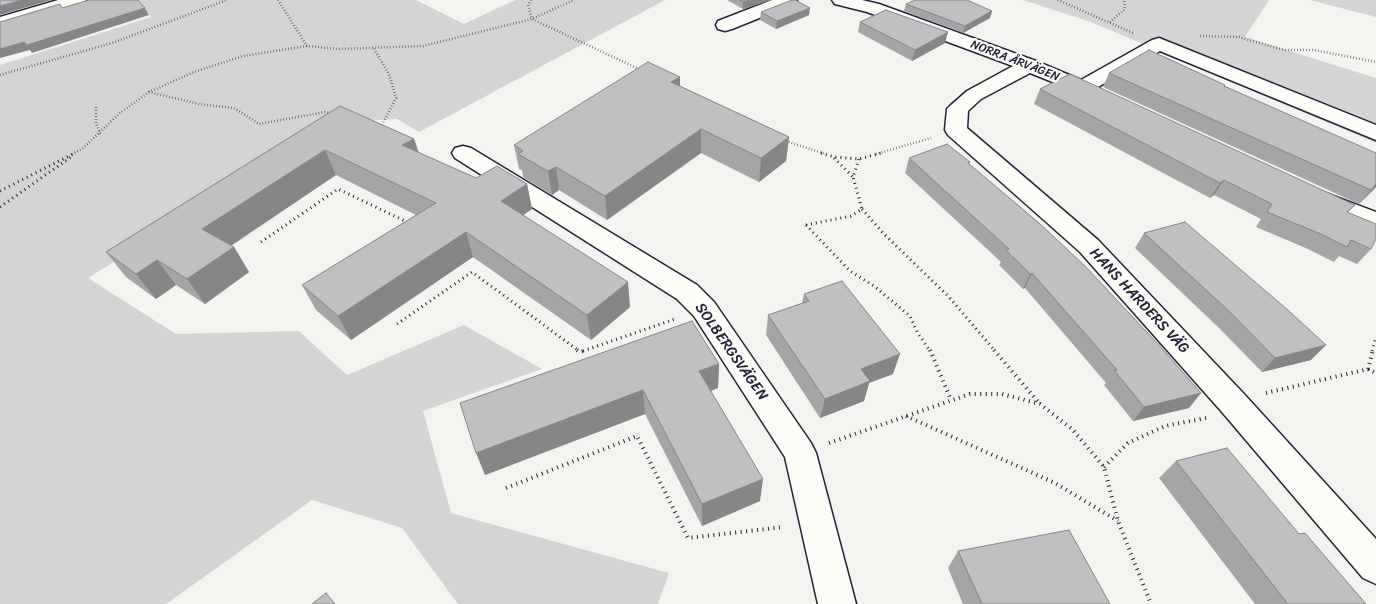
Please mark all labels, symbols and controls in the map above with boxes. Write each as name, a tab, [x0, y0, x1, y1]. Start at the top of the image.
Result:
street label: NORRA ÅRVÄGEN	[969, 37, 1061, 85]
street label: HANS HARDERS VÄG	[1085, 244, 1193, 358]
street label: SOLBERGSVÄGEN	[691, 300, 771, 404]

